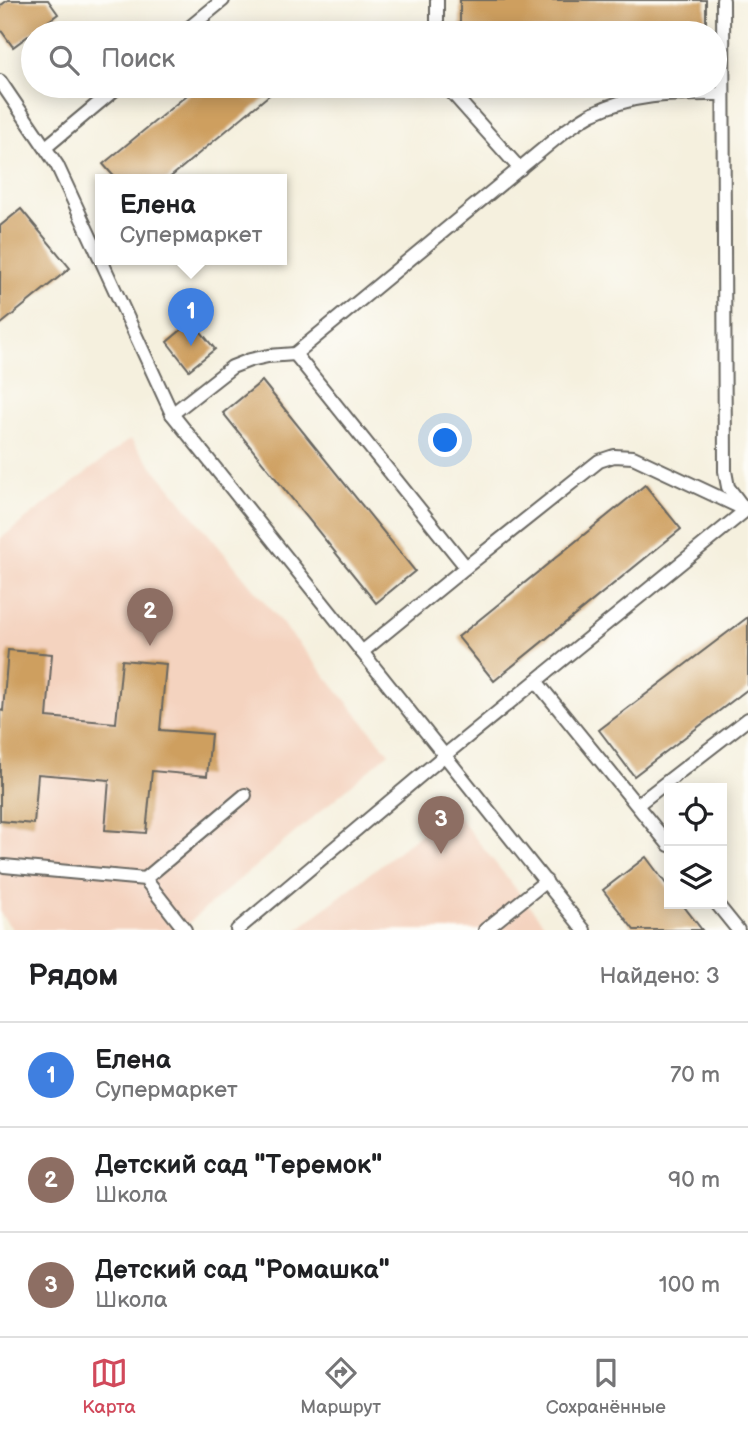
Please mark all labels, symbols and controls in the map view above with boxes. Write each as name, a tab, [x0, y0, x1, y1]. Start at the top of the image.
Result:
search box	[21, 21, 727, 98]
icon: search	[45, 41, 83, 79]
text: Поиск	[101, 44, 175, 75]
popup	[95, 174, 287, 265]
text: Елена	[120, 190, 196, 221]
text: Супермаркет	[120, 221, 262, 249]
pin: 1	[168, 288, 214, 346]
your location	[428, 423, 462, 457]
pin: 2	[127, 588, 173, 646]
map controls	[664, 783, 727, 909]
button: locate	[664, 783, 727, 846]
pin: 3	[418, 796, 464, 854]
button: layers	[664, 846, 727, 909]
text: Рядом	[28, 958, 118, 994]
text: Найдено: 3	[599, 962, 720, 990]
text: Елена	[95, 1045, 171, 1076]
text: 1	[46, 1061, 56, 1089]
text: 70 m	[670, 1061, 720, 1089]
text: Супермаркет	[95, 1076, 238, 1104]
text: Детский сад "Теремок"	[95, 1150, 382, 1181]
text: 2	[44, 1166, 58, 1194]
text: 90 m	[668, 1166, 720, 1194]
text: Школа	[95, 1181, 168, 1209]
text: Детский сад "Ромашка"	[95, 1255, 390, 1286]
text: 3	[44, 1271, 58, 1299]
text: 100 m	[659, 1271, 720, 1299]
text: Школа	[95, 1286, 168, 1314]
tab: Карта	[82, 1354, 136, 1419]
tab: Маршрут	[300, 1354, 381, 1419]
tab: Сохранённые	[546, 1354, 666, 1419]

